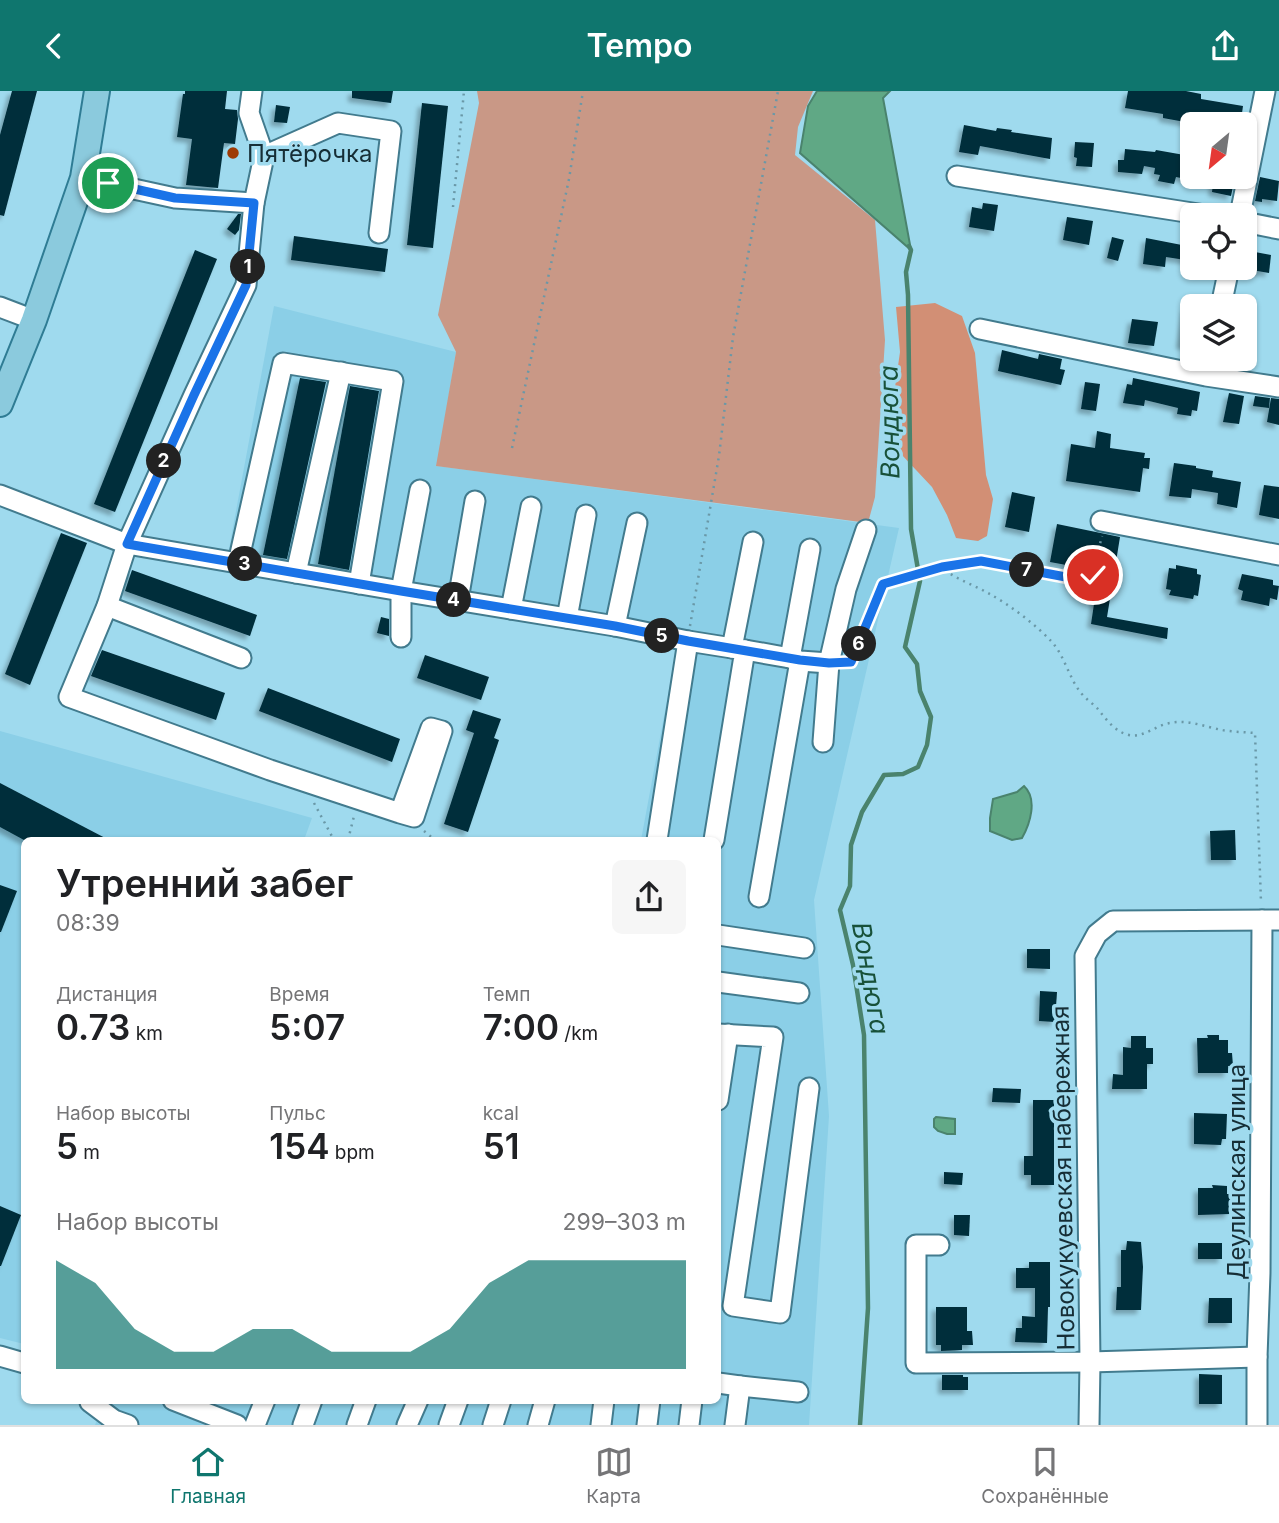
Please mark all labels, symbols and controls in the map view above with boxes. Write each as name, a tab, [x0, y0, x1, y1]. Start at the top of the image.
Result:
text: Tempo	[587, 26, 692, 65]
icon: back	[35, 27, 73, 65]
icon: share	[1206, 27, 1244, 65]
north arrow	[1180, 112, 1256, 189]
map controls	[1180, 112, 1257, 371]
place label: Пятёрочка	[247, 139, 373, 168]
marker: Пятёрочка	[225, 145, 241, 161]
pin	[78, 153, 138, 213]
icon: arrive	[89, 164, 127, 202]
button: locate	[1180, 203, 1257, 280]
pin: 1	[230, 249, 266, 285]
text: 1	[243, 255, 252, 278]
button: layers	[1180, 294, 1257, 371]
water label: Вондюга	[873, 365, 905, 479]
pin: 2	[146, 443, 182, 479]
text: 2	[158, 449, 169, 472]
pin	[1063, 545, 1123, 605]
pin: 3	[228, 547, 262, 581]
text: 3	[238, 552, 251, 575]
pin: 7	[1010, 553, 1044, 587]
icon: check	[1074, 556, 1112, 594]
text: 7	[1021, 558, 1032, 581]
pin: 4	[436, 582, 472, 617]
text: 4	[447, 588, 460, 611]
pin: 5	[644, 619, 680, 653]
text: 5	[655, 624, 668, 647]
pin: 6	[842, 627, 876, 661]
text: 6	[852, 632, 865, 655]
text: Утренний забег	[56, 860, 353, 906]
button: share	[612, 860, 686, 934]
text: 08:39	[56, 909, 120, 937]
water label: Вондюга	[846, 919, 896, 1037]
text: Дистанция	[56, 983, 158, 1006]
text: Время	[269, 983, 330, 1006]
text: Темп	[483, 983, 530, 1006]
street label: Новокукуевская набережная	[1045, 1005, 1081, 1351]
text: 0.73	[56, 1006, 130, 1048]
text: 5:07	[269, 1006, 345, 1048]
text: 7:00	[483, 1006, 559, 1048]
text: km	[130, 1022, 163, 1045]
text: /km	[559, 1022, 598, 1045]
street label: Деулинская улица	[1222, 1064, 1251, 1280]
text: Набор высоты	[56, 1102, 191, 1125]
text: Пульс	[269, 1102, 326, 1125]
text: kcal	[483, 1102, 519, 1125]
text: 5	[56, 1125, 78, 1167]
text: 154	[269, 1125, 329, 1167]
text: 51	[483, 1125, 519, 1167]
text: m	[78, 1141, 100, 1164]
text: bpm	[329, 1141, 375, 1164]
text: Набор высоты	[56, 1208, 219, 1236]
text: 299–303 m	[562, 1208, 686, 1236]
tab: Главная	[170, 1443, 246, 1508]
tab: Карта	[586, 1443, 641, 1508]
tab: Сохранённые	[981, 1443, 1109, 1508]

